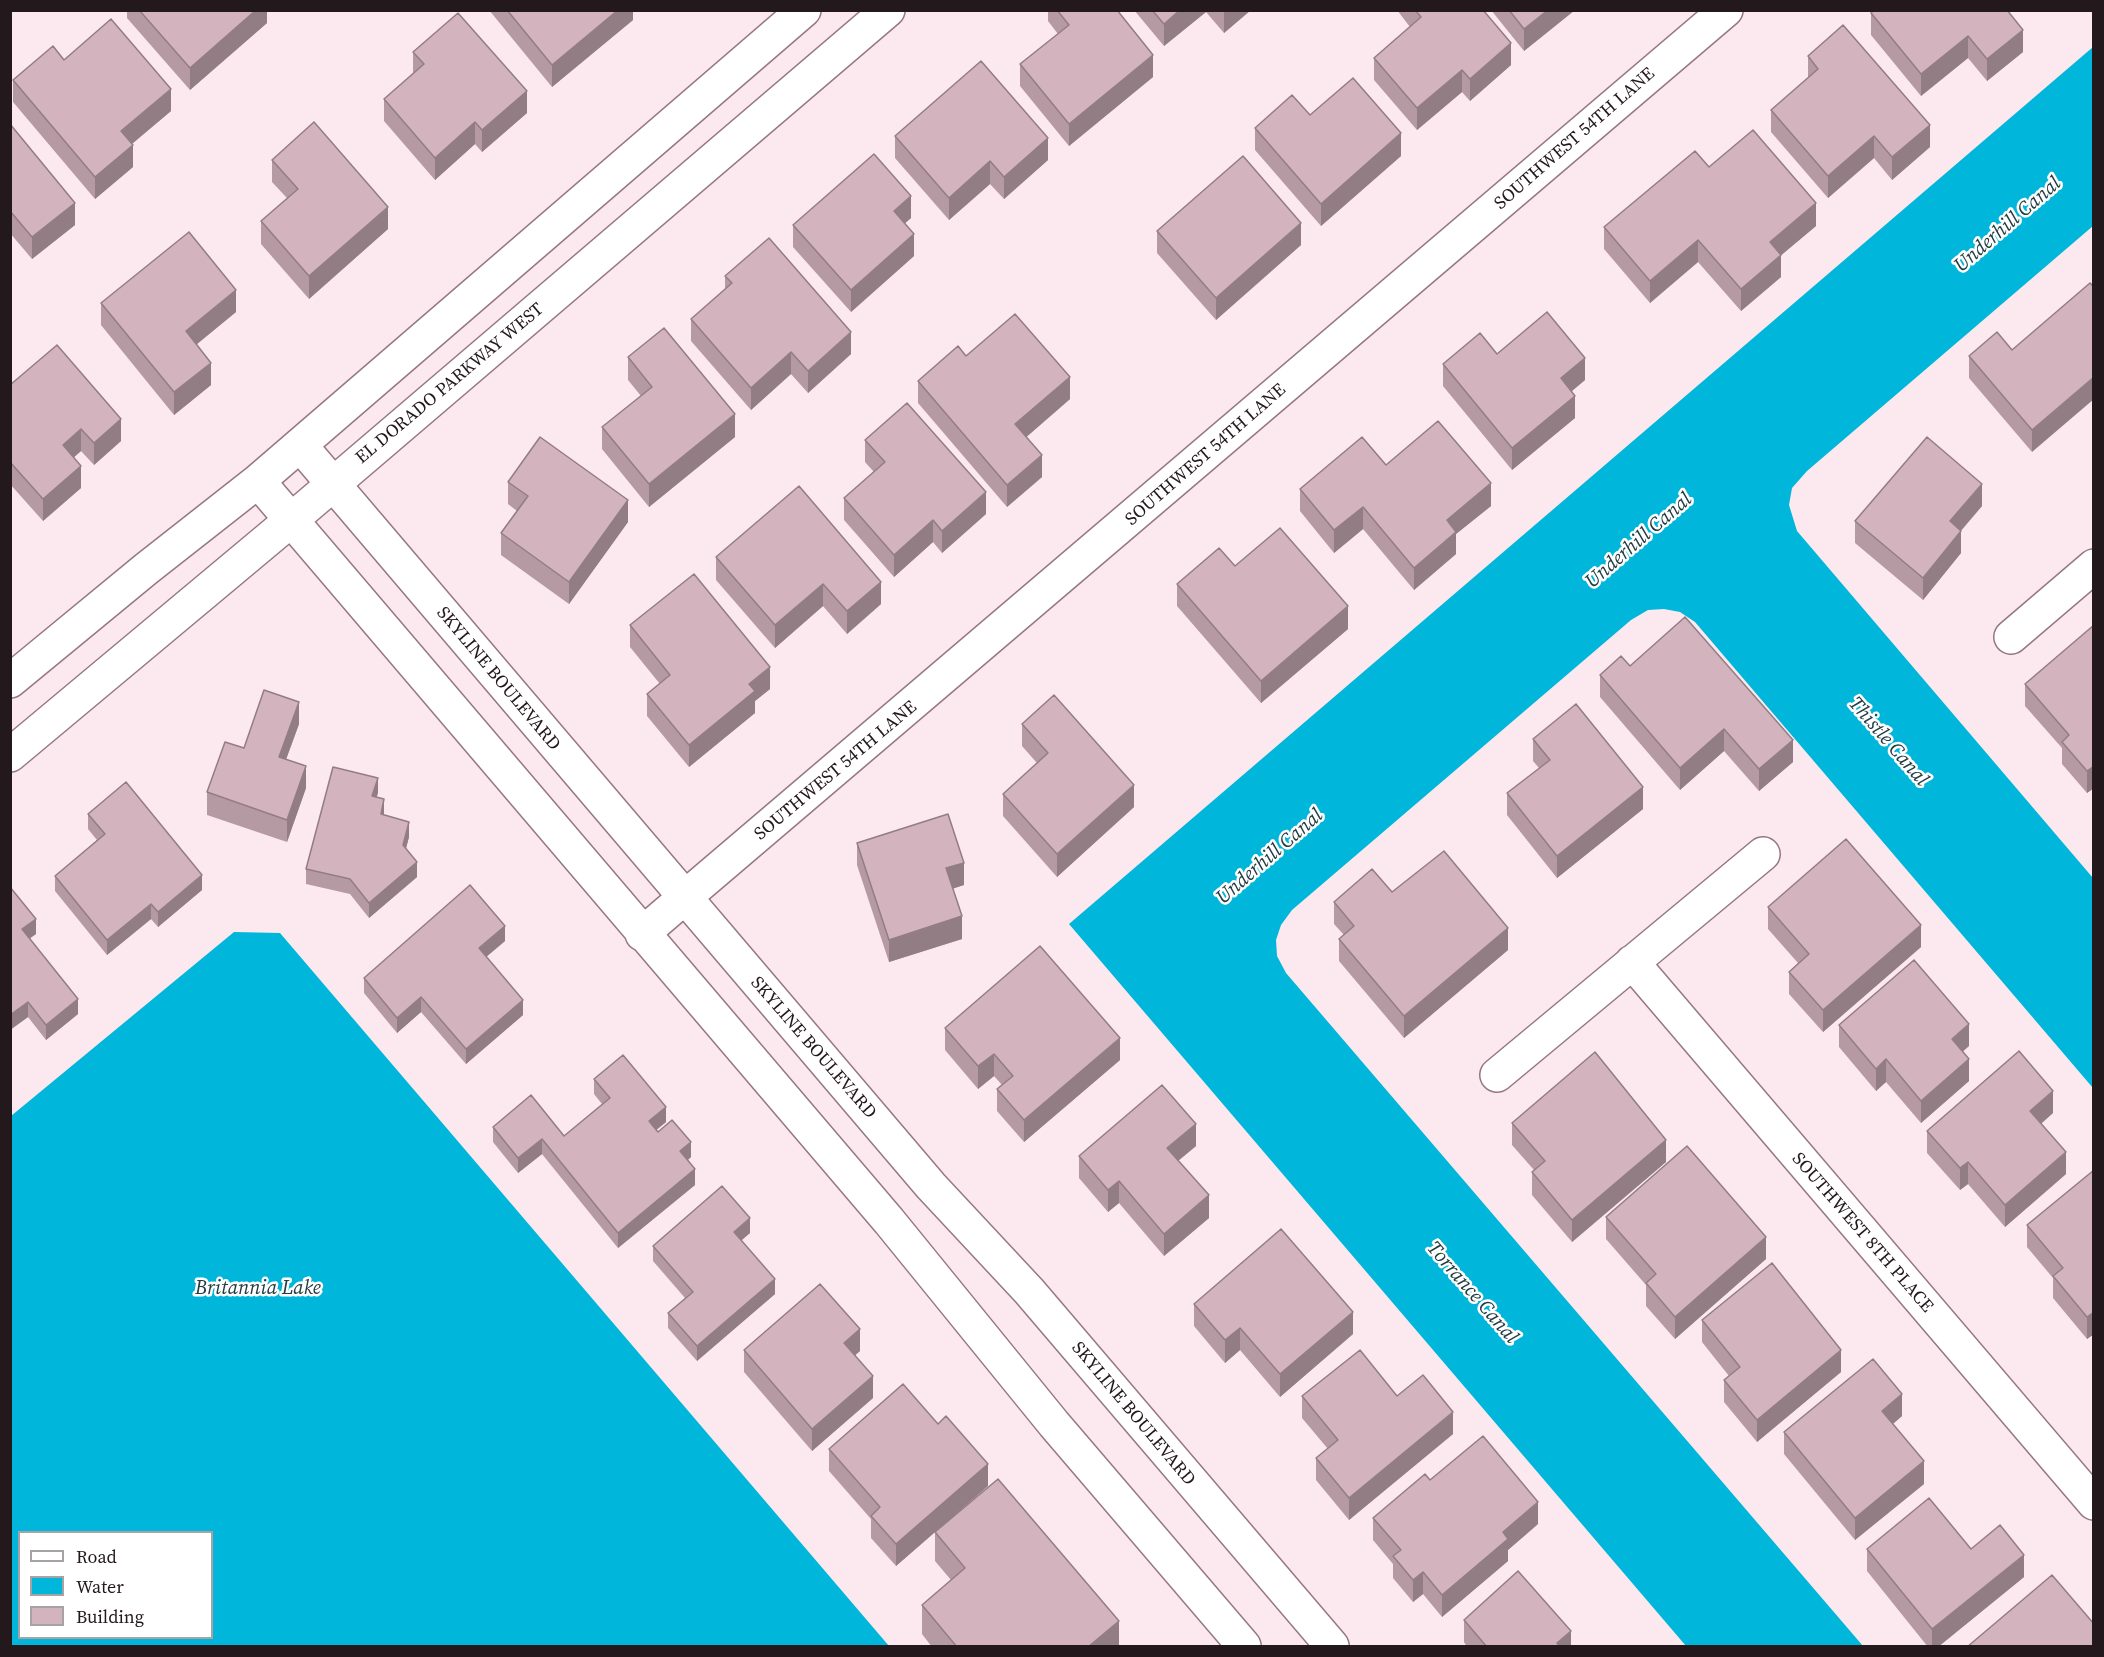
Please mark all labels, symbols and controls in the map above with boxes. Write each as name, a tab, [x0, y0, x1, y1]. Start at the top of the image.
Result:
street label: SOUTHWEST 54TH LANE	[1490, 63, 1660, 215]
water label: Underhill Canal	[1950, 172, 2066, 278]
street label: EL DORADO PARKWAY WEST	[352, 299, 548, 469]
street label: SOUTHWEST 54TH LANE	[1121, 379, 1291, 531]
water label: Underhill Canal	[1581, 488, 1697, 594]
street label: SKYLINE BOULEVARD	[432, 603, 564, 755]
water label: Thistle Canal	[1843, 693, 1933, 791]
street label: SOUTHWEST 54TH LANE	[750, 697, 922, 845]
water label: Underhill Canal	[1212, 804, 1328, 910]
street label: SKYLINE BOULEVARD	[746, 973, 880, 1123]
street label: SOUTHWEST 8TH PLACE	[1787, 1149, 1937, 1317]
water label: Torrance Canal	[1421, 1237, 1523, 1349]
water label: Britannia Lake	[195, 1277, 321, 1301]
street label: SKYLINE BOULEVARD	[1067, 1338, 1199, 1490]
legend	[18, 1531, 213, 1639]
text: Road	[76, 1544, 117, 1569]
text: Water	[76, 1574, 124, 1599]
text: Building	[76, 1604, 144, 1629]

